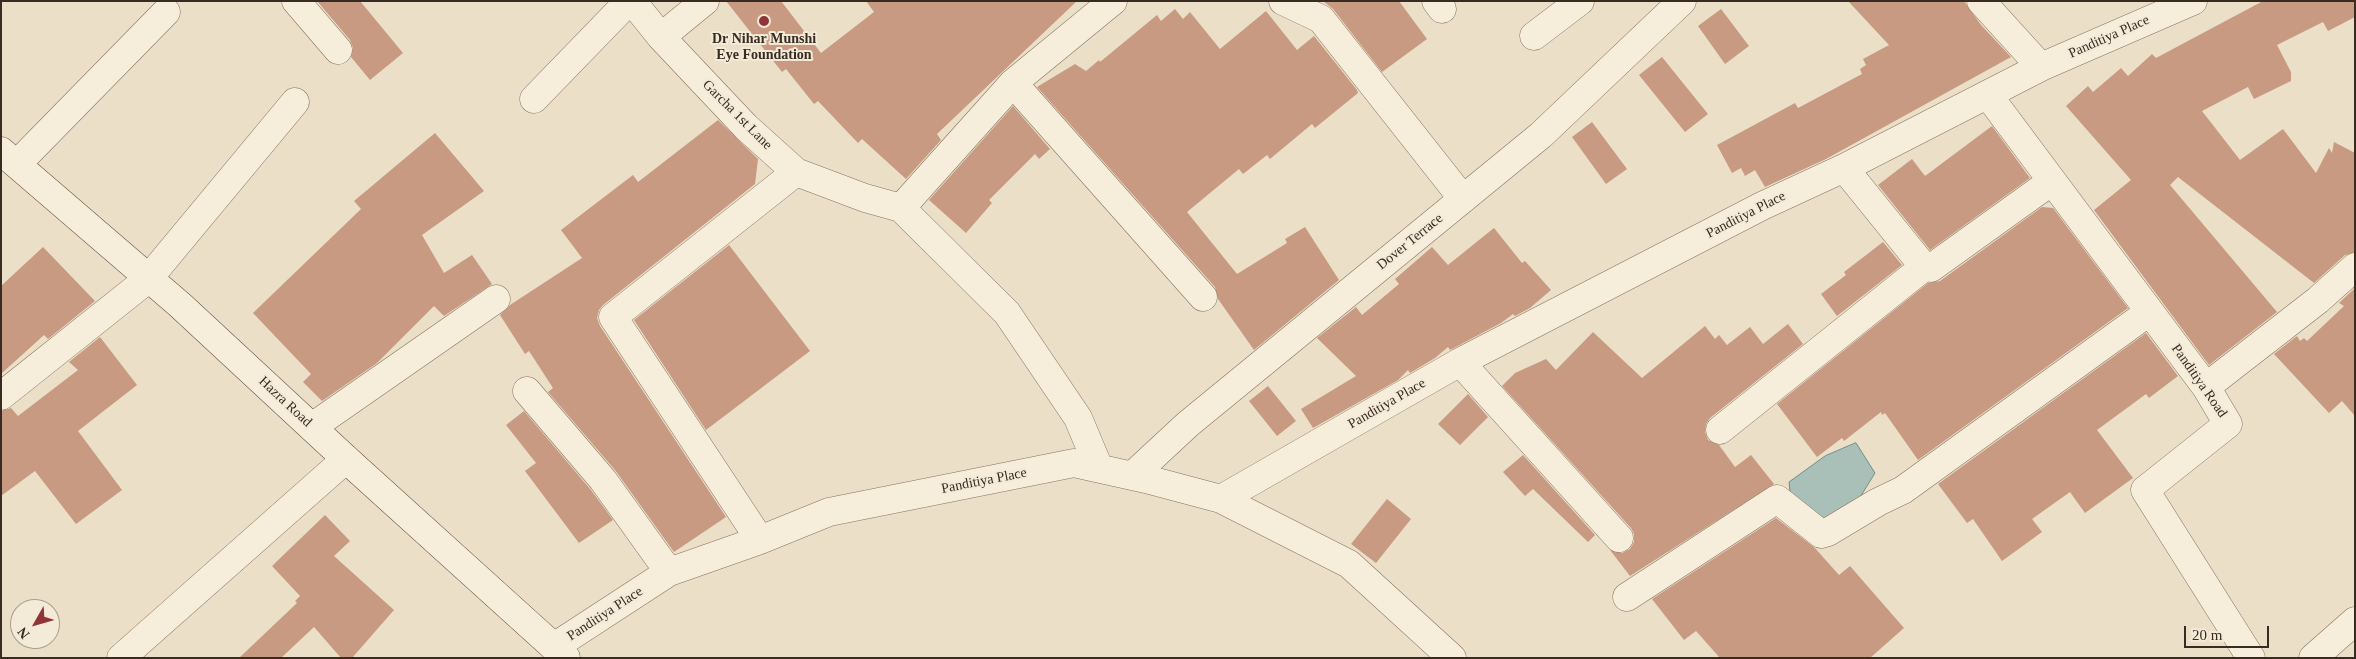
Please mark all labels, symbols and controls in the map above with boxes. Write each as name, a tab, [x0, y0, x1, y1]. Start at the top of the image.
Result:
street label: Panditiya Place	[2066, 12, 2152, 62]
marker: Dr Nihar Munshi Eye Foundation	[757, 14, 771, 28]
place label: Dr Nihar Munshi Eye Foundation	[712, 31, 816, 64]
street label: Garcha 1st Lane	[699, 77, 775, 153]
street label: Panditiya Place	[1704, 188, 1788, 242]
street label: Dover Terrace	[1374, 210, 1446, 274]
street label: Panditiya Road	[2167, 341, 2231, 421]
street label: Hazra Road	[255, 373, 315, 431]
street label: Panditiya Place	[1345, 375, 1429, 433]
street label: Panditiya Place	[940, 464, 1028, 498]
street label: Panditiya Place	[564, 583, 646, 645]
north arrow	[10, 599, 60, 649]
scale bar	[2186, 616, 2271, 648]
text: N	[15, 624, 33, 642]
text: 20 m	[2192, 627, 2222, 643]

